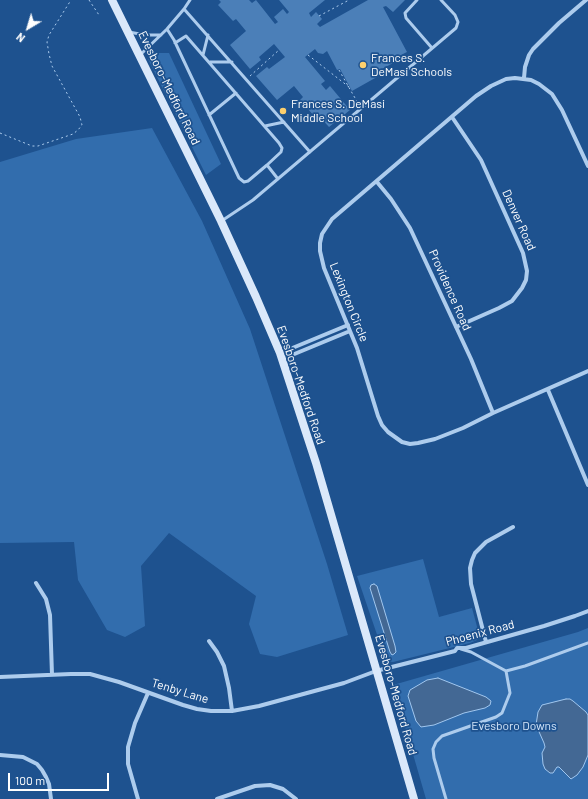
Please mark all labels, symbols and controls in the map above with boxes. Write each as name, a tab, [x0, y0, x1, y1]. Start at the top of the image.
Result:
north arrow	[8, 8, 48, 48]
street label: Evesboro-Medford Road	[135, 29, 203, 147]
text: N	[13, 30, 27, 45]
place label: Frances S. DeMasi Schools	[371, 51, 452, 79]
marker: Frances S. DeMasi Schools	[358, 60, 368, 70]
place label: Frances S. DeMasi Middle School	[291, 97, 385, 125]
marker: Frances S. DeMasi Middle School	[278, 106, 288, 116]
street label: Denver Road	[499, 187, 539, 253]
street label: Providence Road	[426, 247, 474, 333]
street label: Lexington Circle	[327, 260, 371, 344]
street label: Evesboro-Medford Road	[274, 324, 328, 446]
street label: Phoenix Road	[444, 617, 516, 649]
street label: Evesboro-Medford Road	[372, 633, 420, 757]
street label: Tenby Lane	[150, 675, 210, 707]
park label: Evesboro Downs	[471, 719, 557, 733]
scale bar	[10, 765, 111, 791]
text: 100 m	[15, 773, 45, 787]

